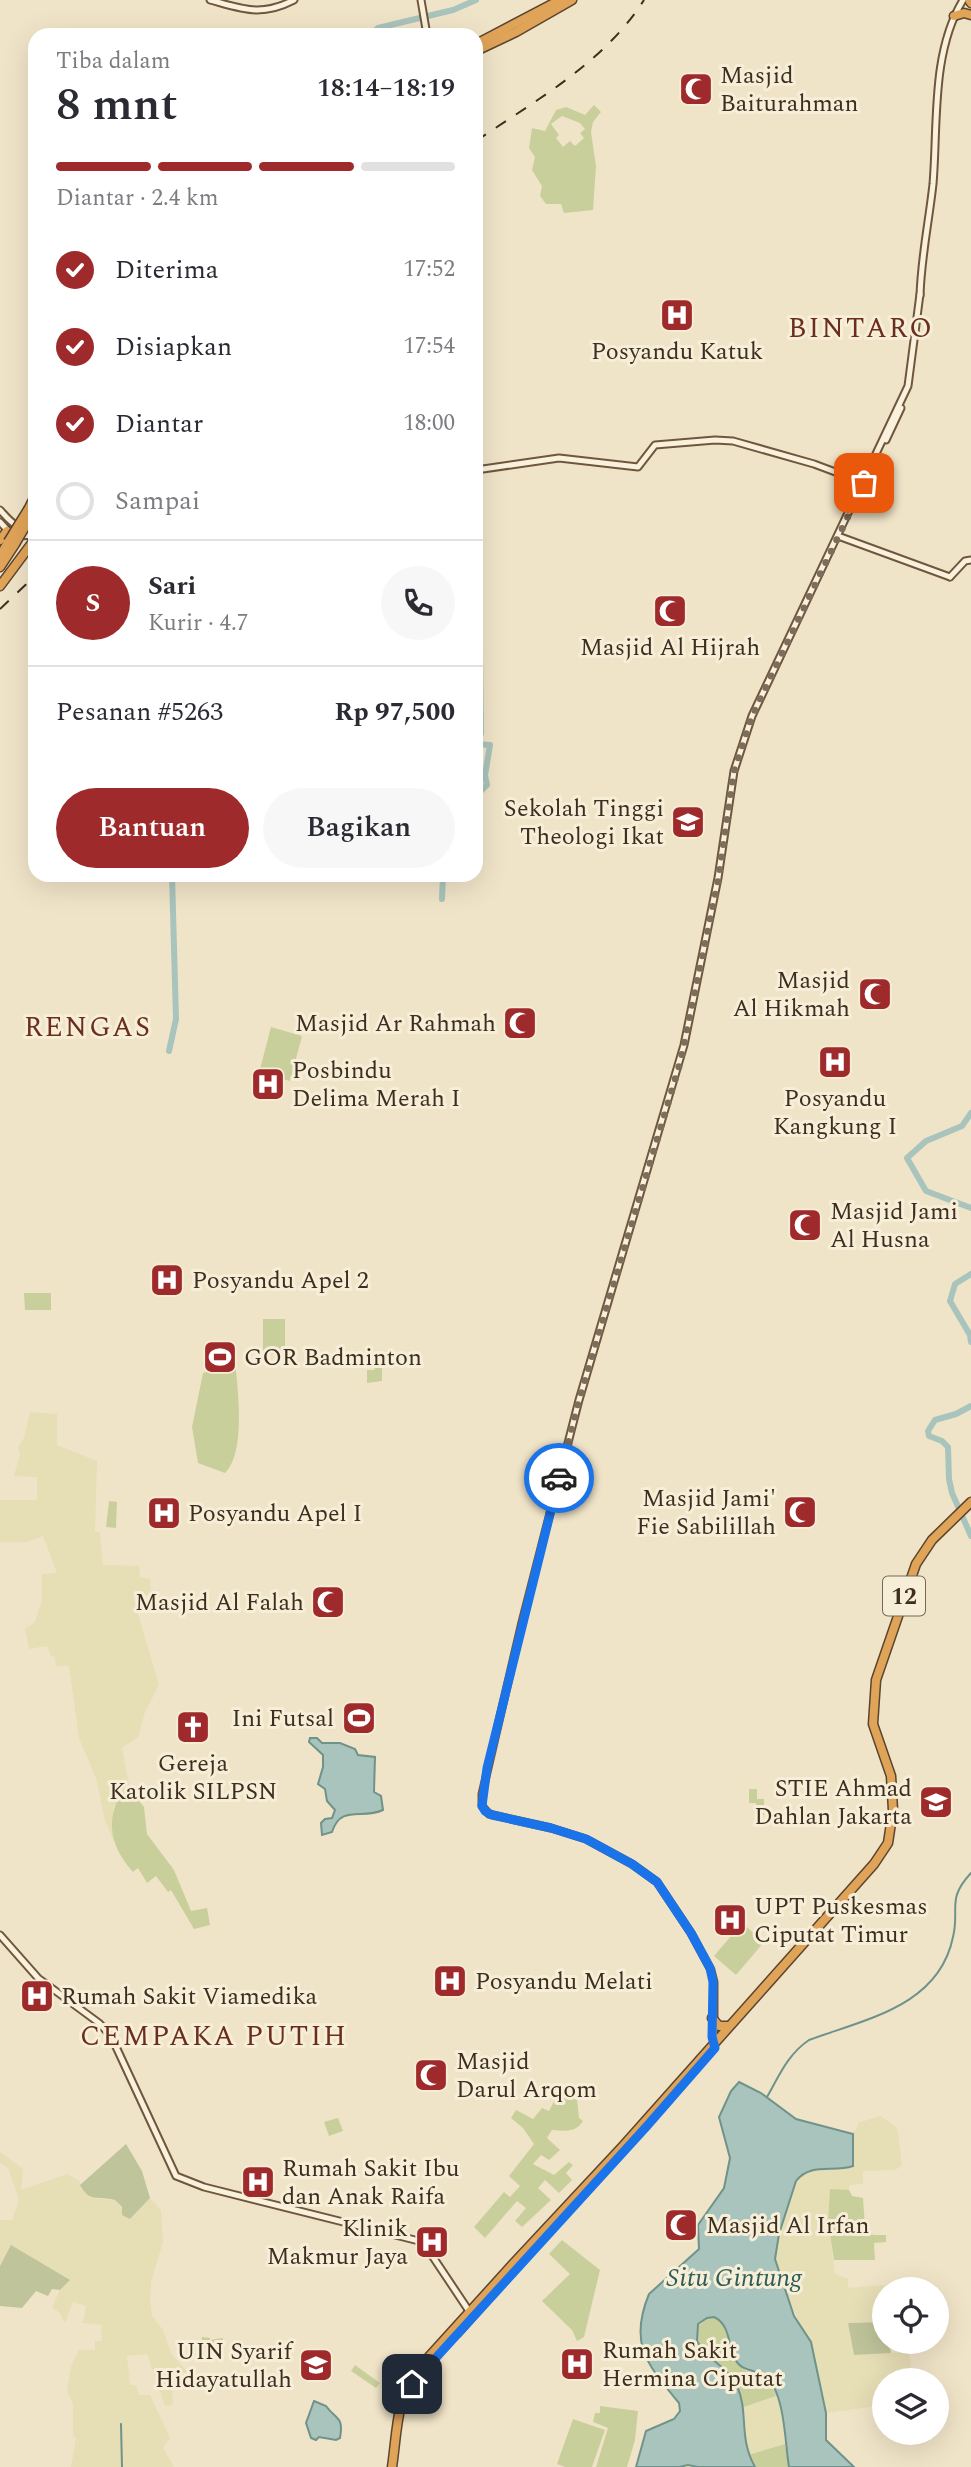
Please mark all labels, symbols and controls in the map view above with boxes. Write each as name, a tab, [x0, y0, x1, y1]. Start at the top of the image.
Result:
text: Tiba dalam	[56, 44, 170, 79]
place label: Masjid Baiturahman	[720, 58, 859, 122]
text: 18:14–18:19	[317, 68, 455, 108]
text: 8 mnt	[56, 70, 178, 140]
mosque icon: Masjid Baiturahman	[677, 70, 715, 108]
text: Diantar · 2.4 km	[56, 181, 219, 216]
text: Diterima	[115, 250, 218, 290]
icon: check	[56, 251, 94, 289]
text: 17:52	[403, 252, 455, 287]
hospital icon: Posyandu Katuk	[658, 296, 696, 334]
district label: BINTARO	[788, 307, 934, 350]
text: Disiapkan	[115, 327, 232, 367]
icon: check	[56, 328, 94, 366]
text: 17:54	[403, 329, 455, 364]
place label: Posyandu Katuk	[591, 334, 763, 370]
text: Diantar	[115, 404, 203, 444]
icon: check	[56, 405, 94, 443]
text: 18:00	[403, 406, 455, 441]
pin	[834, 453, 894, 513]
icon: bag	[845, 464, 883, 502]
text: Sampai	[115, 481, 200, 521]
text: Sari	[148, 566, 196, 606]
button: phone	[381, 566, 455, 640]
text: S	[86, 583, 100, 623]
mosque icon: Masjid Al Hijrah	[651, 592, 689, 630]
text: Kurir · 4.7	[148, 606, 248, 641]
place label: Masjid Al Hijrah	[580, 630, 760, 666]
text: Pesanan #5263	[56, 692, 223, 732]
text: Rp 97,500	[334, 692, 455, 732]
button: Bantuan	[56, 788, 249, 868]
button: Bagikan	[263, 788, 455, 868]
place label: Sekolah Tinggi Theologi Ikat	[504, 791, 664, 855]
school or university icon: Sekolah Tinggi Theologi Ikat	[669, 803, 707, 841]
place label: Masjid Al Hikmah	[733, 963, 850, 1027]
mosque icon: Masjid Al Hikmah	[856, 975, 894, 1013]
mosque icon: Masjid Ar Rahmah	[501, 1004, 539, 1042]
district label: RENGAS	[24, 1006, 152, 1049]
place label: Masjid Ar Rahmah	[295, 1006, 496, 1042]
hospital icon: Posyandu Kangkung I	[816, 1043, 854, 1081]
place label: Posbindu Delima Merah I	[292, 1053, 460, 1117]
hospital icon: Posbindu Delima Merah I	[249, 1065, 287, 1103]
place label: Posyandu Kangkung I	[773, 1081, 897, 1145]
place label: Masjid Jami Al Husna	[830, 1194, 958, 1258]
mosque icon: Masjid Jami Al Husna	[786, 1206, 824, 1244]
hospital icon: Posyandu Apel 2	[148, 1261, 186, 1299]
place label: Posyandu Apel 2	[192, 1263, 369, 1299]
sports icon: GOR Badminton	[201, 1338, 239, 1376]
place label: GOR Badminton	[244, 1340, 422, 1376]
courier	[524, 1443, 594, 1513]
icon: car	[540, 1459, 578, 1497]
place label: Masjid Jami' Fie Sabilillah	[636, 1481, 776, 1545]
mosque icon: Masjid Jami' Fie Sabilillah	[781, 1493, 819, 1531]
hospital icon: Posyandu Apel I	[145, 1494, 183, 1532]
place label: Posyandu Apel I	[188, 1496, 362, 1532]
road number: 12	[883, 1576, 925, 1616]
mosque icon: Masjid Al Falah	[309, 1583, 347, 1621]
place label: Masjid Al Falah	[135, 1585, 304, 1621]
sports icon: Ini Futsal	[340, 1699, 378, 1737]
place label: Ini Futsal	[232, 1701, 334, 1737]
church icon: Gereja Katolik SILPSN	[174, 1708, 212, 1746]
place label: Gereja Katolik SILPSN	[109, 1746, 277, 1810]
place label: STIE Ahmad Dahlan Jakarta	[754, 1771, 912, 1835]
school or university icon: STIE Ahmad Dahlan Jakarta	[917, 1783, 955, 1821]
place label: UPT Puskesmas Ciputat Timur	[754, 1889, 928, 1953]
hospital icon: UPT Puskesmas Ciputat Timur	[711, 1901, 749, 1939]
hospital icon: Posyandu Melati	[431, 1962, 469, 2000]
place label: Posyandu Melati	[475, 1964, 653, 2000]
hospital icon: Rumah Sakit Viamedika	[18, 1977, 56, 2015]
place label: Rumah Sakit Viamedika	[61, 1979, 317, 2015]
district label: CEMPAKA PUTIH	[80, 2015, 348, 2058]
place label: Masjid Darul Arqom	[456, 2044, 597, 2108]
mosque icon: Masjid Darul Arqom	[412, 2056, 450, 2094]
place label: Rumah Sakit Ibu dan Anak Raifa	[282, 2151, 459, 2215]
hospital icon: Rumah Sakit Ibu dan Anak Raifa	[239, 2163, 277, 2201]
mosque icon: Masjid Al Irfan	[662, 2206, 700, 2244]
place label: Masjid Al Irfan	[706, 2208, 869, 2244]
place label: Klinik Makmur Jaya	[267, 2211, 408, 2275]
hospital icon: Klinik Makmur Jaya	[413, 2223, 451, 2261]
water label: Situ Gintung	[667, 2258, 803, 2298]
map controls	[872, 2277, 949, 2445]
button: locate	[872, 2277, 949, 2354]
place label: Rumah Sakit Hermina Ciputat	[602, 2333, 783, 2397]
place label: UIN Syarif Hidayatullah	[155, 2334, 294, 2398]
hospital icon: Rumah Sakit Hermina Ciputat	[558, 2345, 596, 2383]
school or university icon: UIN Syarif Hidayatullah	[297, 2346, 335, 2384]
pin	[382, 2354, 442, 2414]
icon: home	[393, 2365, 431, 2403]
button: layers	[872, 2368, 949, 2445]

